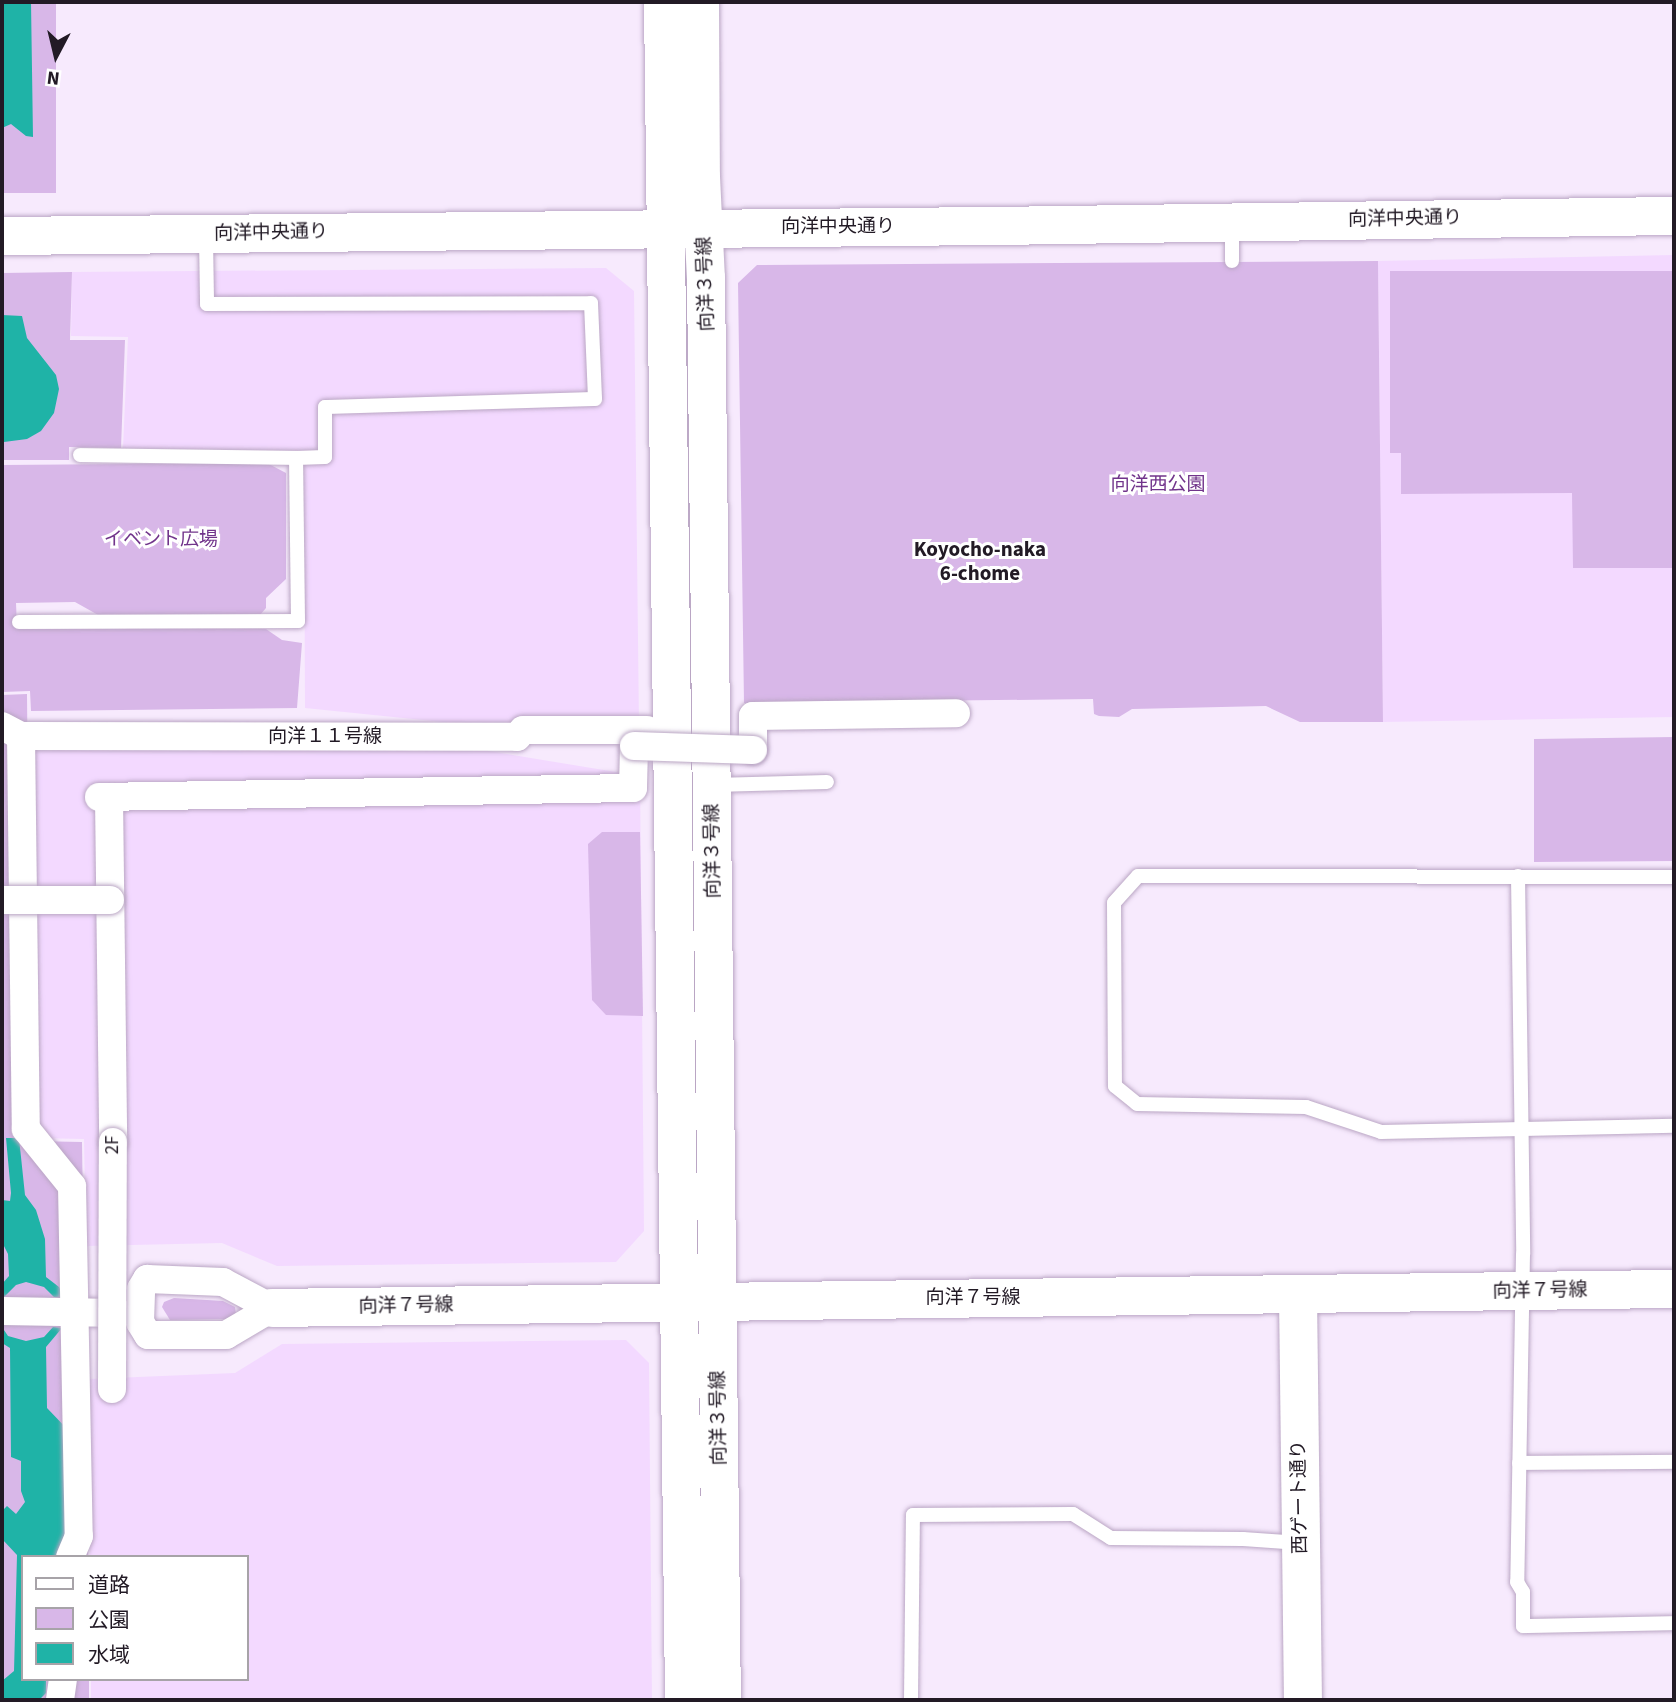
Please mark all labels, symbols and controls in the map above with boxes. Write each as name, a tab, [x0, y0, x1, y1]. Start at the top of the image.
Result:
north arrow	[21, 21, 91, 91]
text: N	[45, 63, 61, 92]
street label: 向洋中央通り	[1348, 207, 1462, 231]
street label: 向洋中央通り	[781, 216, 895, 238]
street label: 向洋中央通り	[214, 221, 328, 245]
street label: 向洋３号線	[693, 236, 719, 332]
park label: 向洋西公園	[1111, 474, 1205, 496]
park label: イベント広場	[104, 529, 218, 551]
district label: Koyocho-naka 6-chome	[914, 536, 1046, 586]
street label: 向洋１１号線	[268, 726, 382, 748]
street label: 向洋３号線	[701, 803, 725, 899]
street label: 2F	[102, 1136, 124, 1154]
street label: 向洋７号線	[1492, 1279, 1588, 1303]
street label: 向洋７号線	[926, 1287, 1020, 1309]
street label: 向洋７号線	[358, 1294, 454, 1318]
street label: 向洋３号線	[707, 1370, 731, 1466]
street label: 西ゲート通り	[1288, 1440, 1312, 1554]
legend	[21, 1555, 248, 1681]
text: 道路	[88, 1570, 130, 1600]
text: 公園	[88, 1605, 130, 1635]
text: 水域	[88, 1640, 130, 1670]

